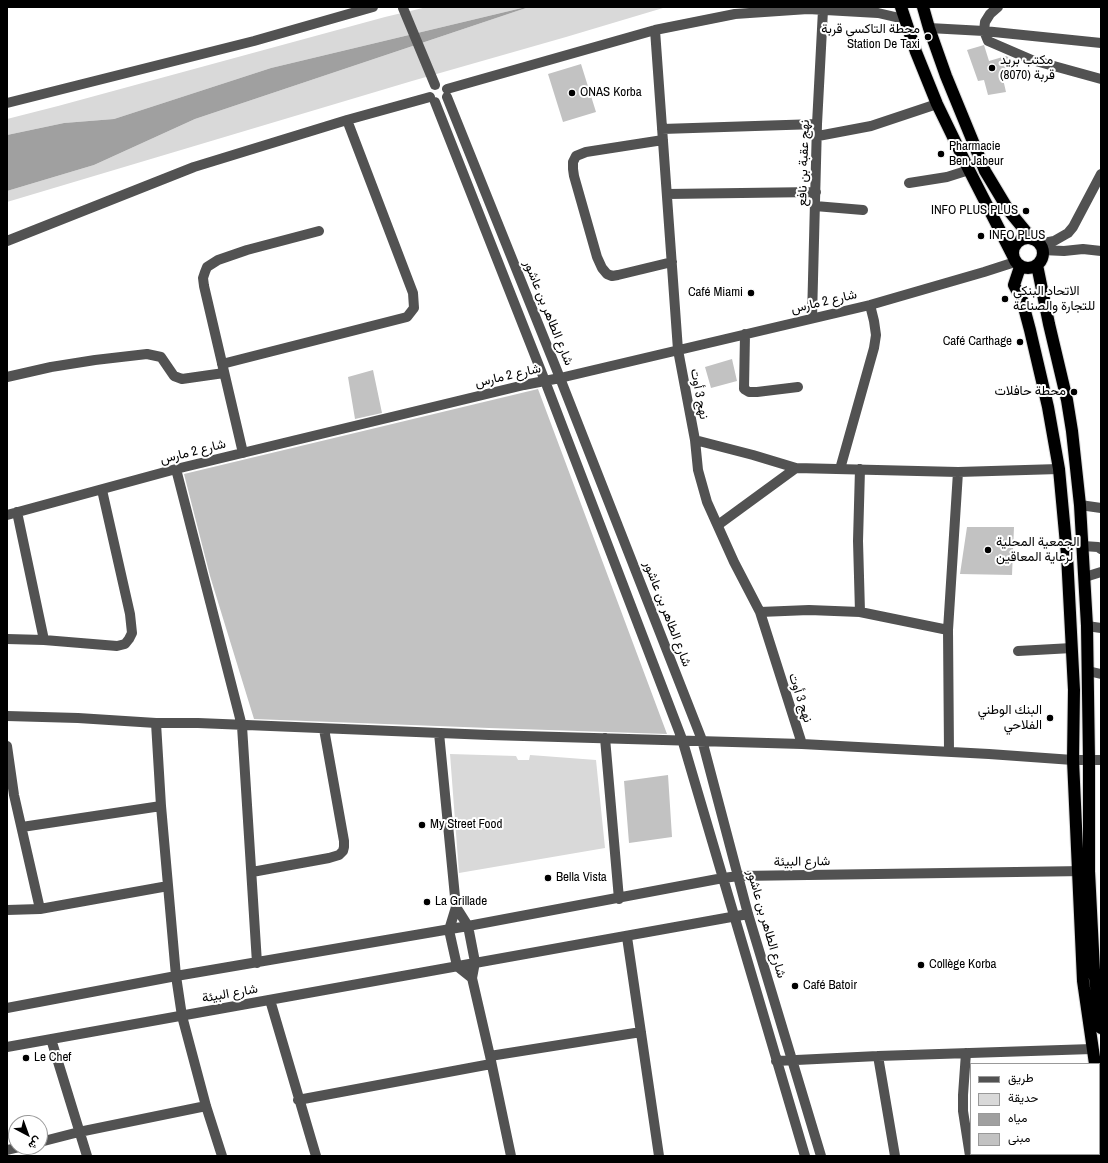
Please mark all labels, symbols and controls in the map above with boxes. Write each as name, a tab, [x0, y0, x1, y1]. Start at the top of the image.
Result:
place label: محطة التاكسي قربة Station De Taxi	[821, 22, 920, 53]
marker: محطة التاكسي قربة Station De Taxi	[923, 32, 933, 42]
place label: مكتب بريد قربة (8070)	[1000, 53, 1055, 84]
marker: مكتب بريد قربة (8070)	[987, 63, 997, 73]
place label: ONAS Korba	[580, 85, 642, 101]
marker: ONAS Korba	[567, 88, 577, 98]
street label: نهج عقبة بن نافع	[795, 119, 813, 207]
place label: Pharmacie Ben Jabeur	[949, 139, 1004, 170]
marker: Pharmacie Ben Jabeur	[936, 149, 946, 159]
place label: INFO PLUS PLUS	[931, 203, 1018, 219]
marker: INFO PLUS PLUS	[1021, 206, 1031, 216]
place label: INFO PLUS	[989, 228, 1045, 244]
marker: INFO PLUS	[976, 231, 986, 241]
street label: شارع الطاهر بن عاشور	[520, 258, 576, 368]
place label: الاتحاد البنكي للتجارة والصناعة	[1013, 284, 1095, 315]
place label: Café Miami	[688, 285, 743, 301]
street label: شارع 2 مارس	[790, 287, 858, 317]
marker: Café Miami	[746, 288, 756, 298]
marker: الاتحاد البنكي للتجارة والصناعة	[1000, 294, 1010, 304]
place label: Café Carthage	[943, 334, 1012, 350]
marker: Café Carthage	[1015, 337, 1025, 347]
street label: شارع 2 مارس	[474, 361, 542, 391]
street label: نهج 3 أوت	[686, 367, 712, 421]
place label: محطة حافلات	[994, 384, 1066, 400]
marker: محطة حافلات	[1069, 387, 1079, 397]
street label: شارع 2 مارس	[159, 436, 227, 468]
place label: الجمعية المحلية لرعاية المعاقين	[996, 535, 1080, 566]
marker: الجمعية المحلية لرعاية المعاقين	[983, 545, 993, 555]
street label: شارع الطاهر بن عاشور	[640, 559, 694, 669]
street label: نهج 3 أوت	[785, 671, 815, 725]
place label: البنك الوطني الفلاحي	[978, 703, 1042, 734]
marker: البنك الوطني الفلاحي	[1045, 713, 1055, 723]
place label: My Street Food	[430, 817, 502, 833]
marker: My Street Food	[417, 820, 427, 830]
street label: شارع البيئة	[774, 854, 830, 870]
street label: شارع الطاهر بن عاشور	[743, 868, 789, 980]
place label: Bella Vista	[556, 870, 607, 886]
marker: Bella Vista	[543, 873, 553, 883]
place label: La Grillade	[435, 894, 487, 910]
marker: La Grillade	[422, 897, 432, 907]
place label: Collège Korba	[929, 957, 997, 973]
marker: Collège Korba	[916, 960, 926, 970]
place label: Café Batoir	[803, 978, 857, 994]
street label: شارع البيئة	[201, 981, 259, 1007]
marker: Café Batoir	[790, 981, 800, 991]
place label: Le Chef	[34, 1050, 71, 1066]
marker: Le Chef	[21, 1053, 31, 1063]
legend	[970, 1063, 1100, 1155]
text: طريق	[1008, 1070, 1033, 1086]
text: حديقة	[1008, 1090, 1038, 1106]
text: مياه	[1008, 1110, 1027, 1126]
north arrow	[8, 1115, 48, 1155]
text: مبنى	[1008, 1130, 1030, 1146]
text: ش	[26, 1134, 45, 1153]

